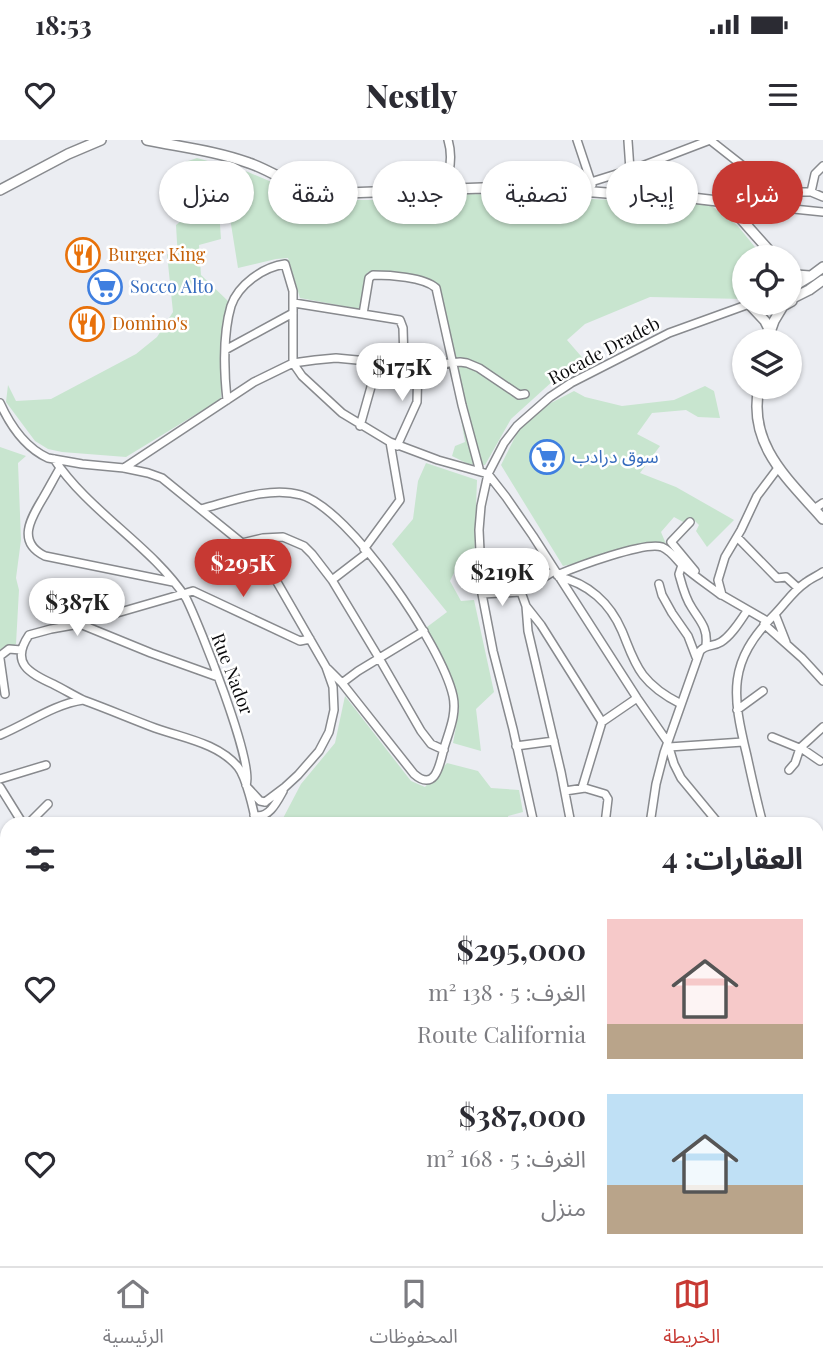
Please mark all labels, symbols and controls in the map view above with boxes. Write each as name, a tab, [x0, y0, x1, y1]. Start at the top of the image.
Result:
text: 18:53	[35, 7, 92, 42]
text: Nestly	[366, 73, 457, 116]
icon: heart	[21, 76, 59, 114]
icon: menu	[764, 76, 802, 114]
chip: منزل	[159, 161, 254, 224]
chip: شقة	[268, 161, 358, 224]
chip: جديد	[372, 161, 467, 224]
chip: تصفية	[481, 161, 592, 224]
chip: إيجار	[606, 161, 698, 224]
chip: شراء	[712, 161, 803, 224]
restaurant icon: Burger King	[64, 236, 102, 274]
place label: Burger King	[108, 242, 206, 266]
map controls	[732, 245, 802, 399]
button: locate	[732, 245, 802, 315]
supermarket icon: Socco Alto	[86, 268, 124, 306]
place label: Socco Alto	[130, 274, 214, 298]
restaurant icon: Domino's	[68, 305, 106, 343]
place label: Domino's	[112, 311, 188, 335]
street label: Rocade Dradeb	[544, 311, 663, 390]
button: layers	[732, 329, 802, 399]
pin: $175K	[353, 344, 451, 403]
text: $175K	[372, 350, 432, 381]
supermarket icon: سوق درادب	[528, 438, 566, 476]
place label: سوق درادب	[572, 444, 659, 468]
pin: $295K	[194, 540, 292, 599]
text: $295K	[211, 546, 275, 577]
pin: $219K	[453, 548, 551, 608]
text: $219K	[470, 555, 534, 586]
pin: $387K	[28, 578, 126, 638]
text: $387K	[45, 585, 109, 616]
street label: Rue Nador	[206, 630, 259, 718]
text: العقارات: 4	[662, 837, 803, 877]
icon: filters	[21, 840, 59, 878]
text: $295,000	[457, 929, 586, 969]
icon: home	[663, 947, 747, 1031]
icon: heart	[21, 970, 59, 1008]
text: الغرف: 5 · 138 m²	[428, 976, 586, 1007]
text: Route California	[417, 1018, 586, 1049]
text: $387,000	[459, 1095, 586, 1135]
icon: home	[663, 1122, 747, 1206]
text: الغرف: 5 · 168 m²	[426, 1142, 586, 1173]
icon: heart	[21, 1145, 59, 1183]
text: منزل	[541, 1191, 586, 1222]
tab: الرئيسية	[103, 1275, 164, 1357]
tab: المحفوظات	[369, 1275, 458, 1357]
tab: الخريطة	[663, 1275, 720, 1357]

